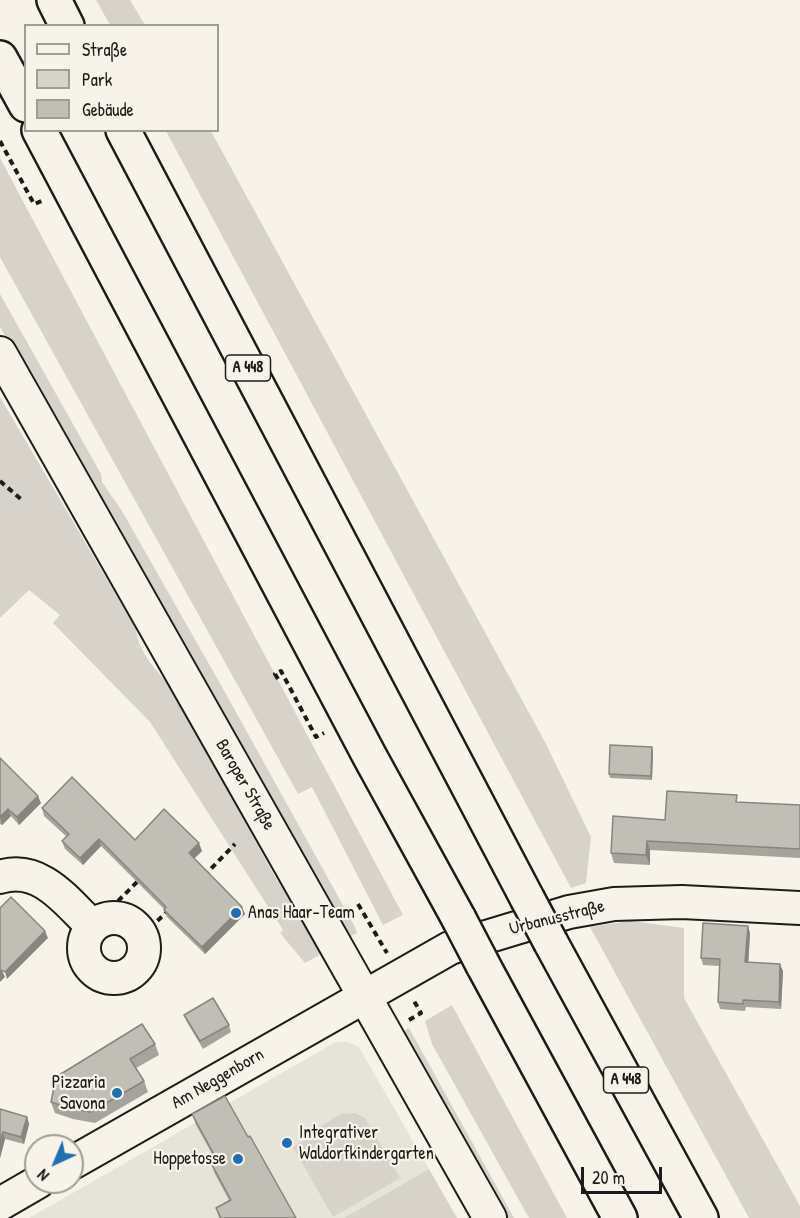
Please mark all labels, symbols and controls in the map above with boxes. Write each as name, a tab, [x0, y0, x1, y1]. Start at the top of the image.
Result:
legend	[24, 24, 219, 132]
text: Straße	[82, 37, 127, 62]
text: Park	[82, 67, 112, 92]
text: Gebäude	[82, 97, 134, 122]
road number: A 448	[226, 355, 270, 381]
street label: Baroper Straße	[210, 736, 280, 834]
street label: Urbanusstraße	[507, 896, 607, 940]
place label: Anas Haar-Team	[248, 902, 355, 924]
marker: Anas Haar-Team	[229, 906, 243, 920]
street label: Am Neggenborn	[168, 1044, 268, 1114]
road number: A 448	[604, 1067, 648, 1093]
place label: Pizzaria Savona	[52, 1072, 105, 1114]
marker: Pizzaria Savona	[110, 1086, 124, 1100]
place label: Integrativer Waldorfkindergarten	[299, 1122, 434, 1164]
north arrow	[24, 1134, 84, 1194]
marker: Integrativer Waldorfkindergarten	[280, 1136, 294, 1150]
place label: Hoppetosse	[153, 1148, 226, 1170]
marker: Hoppetosse	[231, 1152, 245, 1166]
scale bar	[584, 1155, 665, 1193]
text: N	[32, 1165, 54, 1186]
text: 20 m	[592, 1165, 625, 1190]

